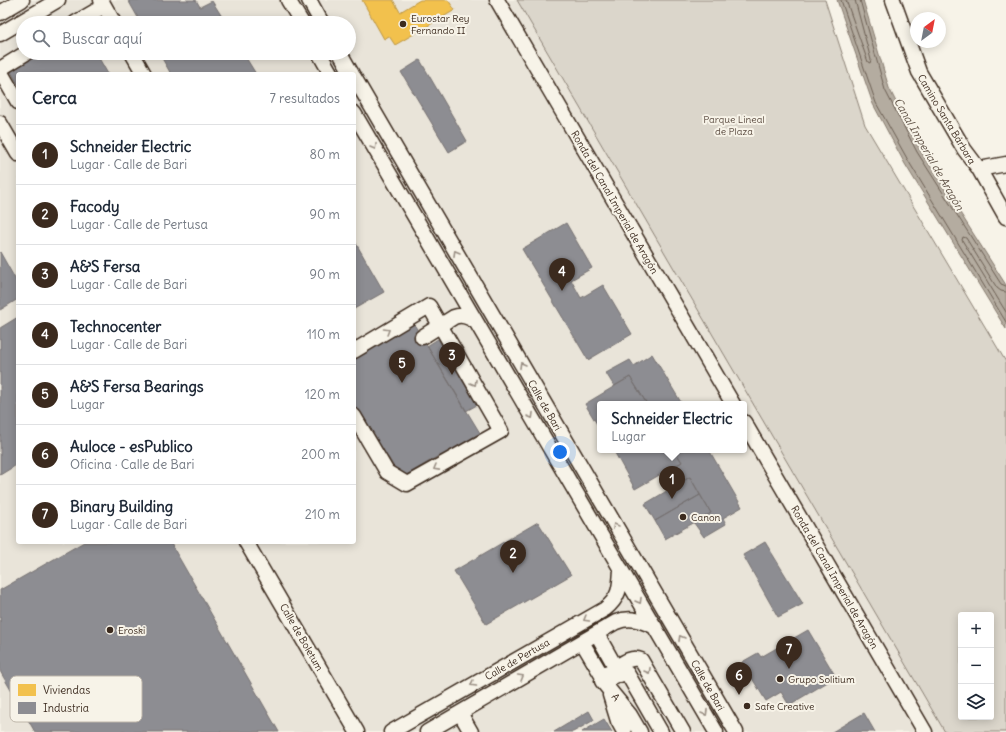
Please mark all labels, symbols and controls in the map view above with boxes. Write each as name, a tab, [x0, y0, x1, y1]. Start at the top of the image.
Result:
place label: Eurostar Rey Fernando II	[411, 12, 469, 37]
north arrow	[910, 12, 946, 48]
search box	[16, 16, 356, 60]
marker: Eurostar Rey Fernando II	[398, 19, 408, 29]
icon: search	[30, 27, 52, 49]
text: Buscar aquí	[62, 29, 142, 48]
street label: Camino Santa Bárbara	[915, 72, 979, 167]
text: Cerca	[32, 87, 77, 109]
text: 7 resultados	[270, 90, 340, 107]
water label: Canal Imperial de Aragón	[891, 95, 967, 213]
park label: Parque Lineal de Plaza	[703, 113, 765, 138]
street label: Ronda del Canal Imperial de Aragón	[568, 128, 661, 276]
text: Schneider Electric	[70, 137, 191, 156]
one-way arrow	[369, 143, 376, 150]
text: 1	[42, 146, 48, 163]
text: 80 m	[309, 146, 340, 163]
text: Lugar · Calle de Bari	[70, 156, 187, 173]
text: Facody	[70, 197, 120, 216]
text: 2	[41, 206, 49, 223]
text: 90 m	[309, 206, 340, 223]
text: Lugar · Calle de Pertusa	[70, 216, 208, 233]
one-way arrow	[454, 250, 461, 257]
text: A&S Fersa	[70, 257, 140, 276]
pin: 4	[549, 258, 575, 291]
text: 3	[41, 266, 49, 283]
text: 90 m	[309, 266, 340, 283]
text: Lugar · Calle de Bari	[70, 276, 187, 293]
text: Technocenter	[70, 317, 161, 336]
text: 4	[41, 326, 49, 343]
text: 110 m	[307, 326, 340, 343]
one-way arrow	[383, 328, 390, 335]
text: Lugar · Calle de Bari	[70, 336, 187, 353]
pin: 3	[439, 342, 465, 375]
pin: 5	[389, 350, 415, 383]
one-way arrow	[519, 362, 526, 369]
text: A&S Fersa Bearings	[70, 377, 204, 396]
street label: Calle de Bari	[525, 377, 564, 433]
one-way arrow	[469, 379, 476, 386]
text: 5	[41, 386, 49, 403]
text: 120 m	[305, 386, 340, 403]
text: Lugar	[70, 396, 104, 413]
popup	[597, 401, 747, 453]
text: Schneider Electric	[611, 409, 733, 428]
one-way arrow	[527, 412, 534, 419]
text: Lugar	[611, 428, 646, 445]
text: Auloce - esPublico	[70, 437, 193, 456]
your location	[550, 442, 570, 462]
text: 6	[41, 446, 49, 463]
text: 200 m	[301, 446, 340, 463]
text: Oficina · Calle de Bari	[70, 456, 194, 473]
one-way arrow	[433, 463, 440, 470]
pin: 1	[659, 466, 685, 499]
text: Binary Building	[70, 497, 173, 516]
street label: Ronda del Canal Imperial de Aragón	[788, 503, 881, 651]
text: 7	[42, 506, 48, 523]
text: 210 m	[305, 506, 340, 523]
place label: Canon	[691, 511, 721, 524]
marker: Canon	[678, 512, 688, 522]
text: Lugar · Calle de Bari	[70, 516, 187, 533]
one-way arrow	[613, 523, 620, 530]
pin: 2	[500, 540, 526, 573]
one-way arrow	[635, 597, 642, 604]
street label: Calle de Boletum	[277, 601, 326, 674]
map controls	[958, 612, 994, 720]
button: +	[958, 612, 994, 648]
one-way arrow	[583, 615, 590, 622]
place label: Eroski	[118, 624, 145, 637]
marker: Eroski	[105, 625, 115, 635]
one-way arrow	[678, 635, 685, 642]
street label: Calle de Pertusa	[483, 636, 552, 683]
pin: 7	[776, 636, 802, 669]
button: −	[958, 648, 994, 684]
street label: Calle de Bari	[688, 657, 727, 713]
pin: 6	[726, 662, 752, 695]
one-way arrow	[643, 667, 650, 674]
place label: Grupo Solitium	[788, 673, 855, 686]
marker: Grupo Solitium	[775, 674, 785, 684]
one-way arrow	[517, 675, 524, 682]
legend	[10, 676, 142, 722]
one-way arrow	[470, 680, 477, 687]
text: Viviendas	[43, 683, 90, 697]
button: layers	[958, 684, 994, 720]
street label: A	[609, 691, 623, 704]
place label: Safe Creative	[755, 700, 814, 713]
text: Industria	[43, 701, 89, 715]
marker: Safe Creative	[742, 701, 752, 711]
one-way arrow	[700, 709, 708, 716]

